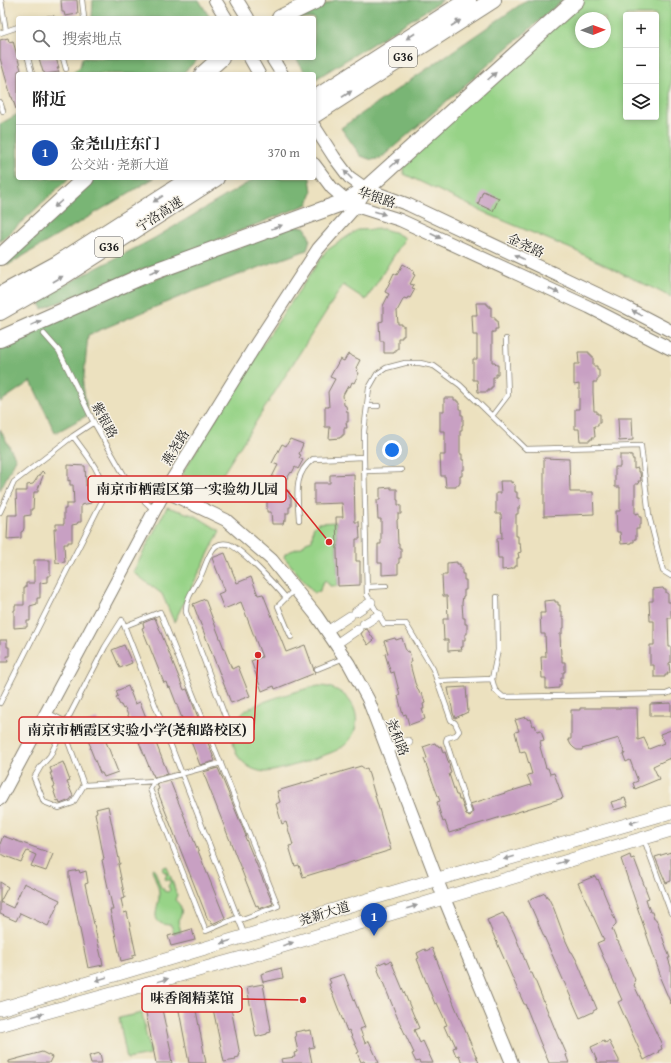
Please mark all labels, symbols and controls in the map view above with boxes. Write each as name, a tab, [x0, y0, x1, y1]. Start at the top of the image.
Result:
north arrow	[575, 12, 611, 48]
map controls	[623, 12, 659, 120]
button: +	[623, 12, 659, 48]
search box	[16, 16, 316, 60]
one-way arrow	[450, 20, 462, 27]
icon: search	[30, 27, 52, 49]
text: 搜索地点	[62, 28, 122, 49]
one-way arrow	[406, 32, 416, 40]
road number: G36	[389, 47, 417, 67]
button: −	[623, 48, 659, 84]
one-way arrow	[487, 72, 497, 81]
button: layers	[623, 84, 659, 120]
text: 附近	[32, 86, 66, 111]
one-way arrow	[342, 90, 352, 98]
text: 金尧山庄东门	[70, 133, 160, 154]
text: 1	[42, 143, 48, 162]
text: 370 m	[268, 143, 300, 162]
text: 公交站 · 尧新大道	[70, 155, 169, 174]
one-way arrow	[391, 159, 400, 168]
one-way arrow	[344, 170, 353, 180]
street label: 华银路	[355, 182, 398, 213]
street label: 宁洛高速	[132, 192, 186, 237]
one-way arrow	[153, 195, 163, 203]
one-way arrow	[52, 200, 63, 209]
one-way arrow	[374, 210, 386, 216]
one-way arrow	[271, 224, 283, 230]
street label: 金尧路	[504, 229, 547, 262]
one-way arrow	[430, 233, 442, 239]
road number: G36	[95, 237, 123, 257]
one-way arrow	[514, 254, 525, 260]
one-way arrow	[149, 268, 161, 274]
one-way arrow	[52, 275, 64, 282]
one-way arrow	[548, 287, 560, 294]
one-way arrow	[631, 309, 642, 316]
one-way arrow	[30, 320, 41, 326]
street label: 紫银路	[87, 399, 122, 442]
street label: 燕尧路	[157, 426, 194, 469]
your location	[382, 440, 402, 460]
callout: 南京市栖霞区第一实验幼儿园	[88, 476, 286, 502]
text: 南京市栖霞区第一实验幼儿园	[96, 479, 278, 499]
street label: 尧和路	[382, 716, 413, 759]
callout: 南京市栖霞区实验小学(尧和路校区)	[19, 717, 254, 743]
text: 南京市栖霞区实验小学(尧和路校区)	[27, 720, 247, 740]
one-way arrow	[627, 820, 640, 826]
one-way arrow	[502, 856, 515, 862]
one-way arrow	[556, 859, 568, 865]
street label: 尧新大道	[296, 897, 352, 930]
pin: 1	[361, 903, 387, 936]
one-way arrow	[407, 904, 419, 910]
one-way arrow	[220, 939, 232, 945]
one-way arrow	[282, 941, 294, 947]
one-way arrow	[95, 976, 107, 982]
one-way arrow	[157, 977, 169, 983]
callout: 味香阁精菜馆	[142, 986, 242, 1012]
text: 味香阁精菜馆	[150, 988, 234, 1008]
one-way arrow	[31, 1011, 44, 1017]

